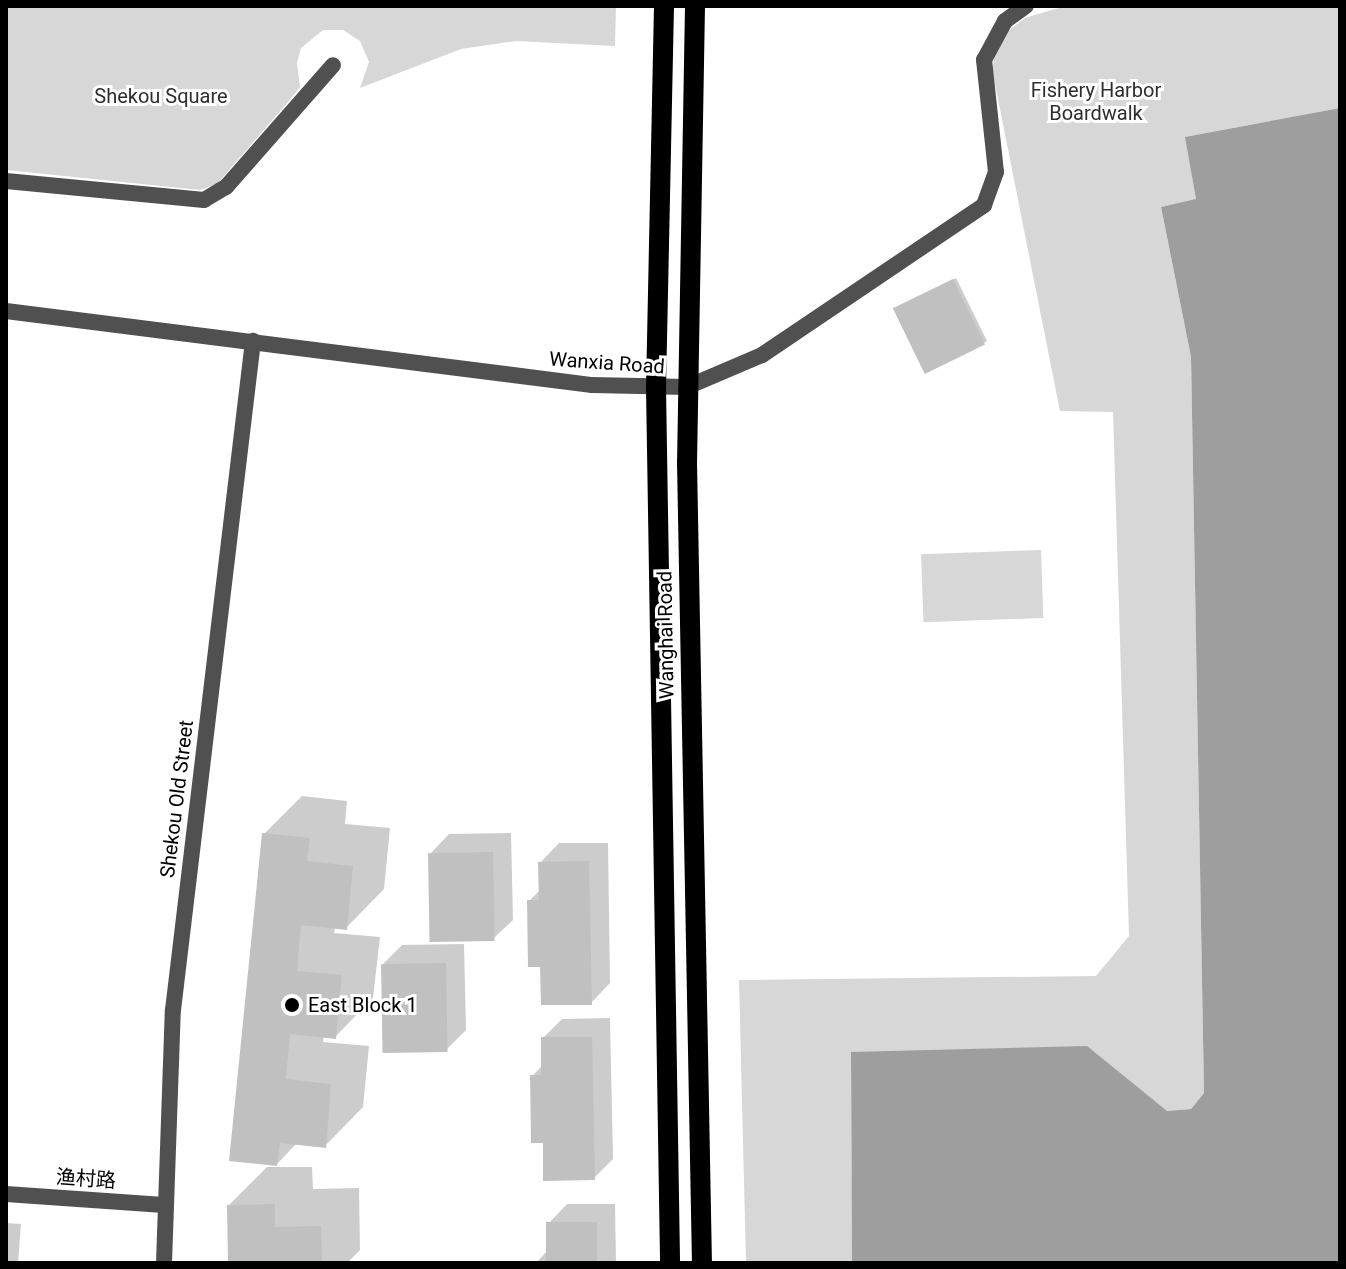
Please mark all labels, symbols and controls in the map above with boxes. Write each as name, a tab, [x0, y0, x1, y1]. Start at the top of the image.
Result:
park label: Fishery Harbor Boardwalk	[1031, 78, 1161, 125]
park label: Shekou Square	[94, 84, 228, 108]
street label: Wanxia Road	[548, 347, 666, 379]
street label: Wanghai Road	[653, 571, 679, 699]
street label: Shekou Old Street	[155, 719, 199, 879]
place label: East Block 1	[308, 993, 418, 1017]
marker: East Block 1	[283, 996, 301, 1014]
street label: 渔村路	[55, 1165, 117, 1193]

